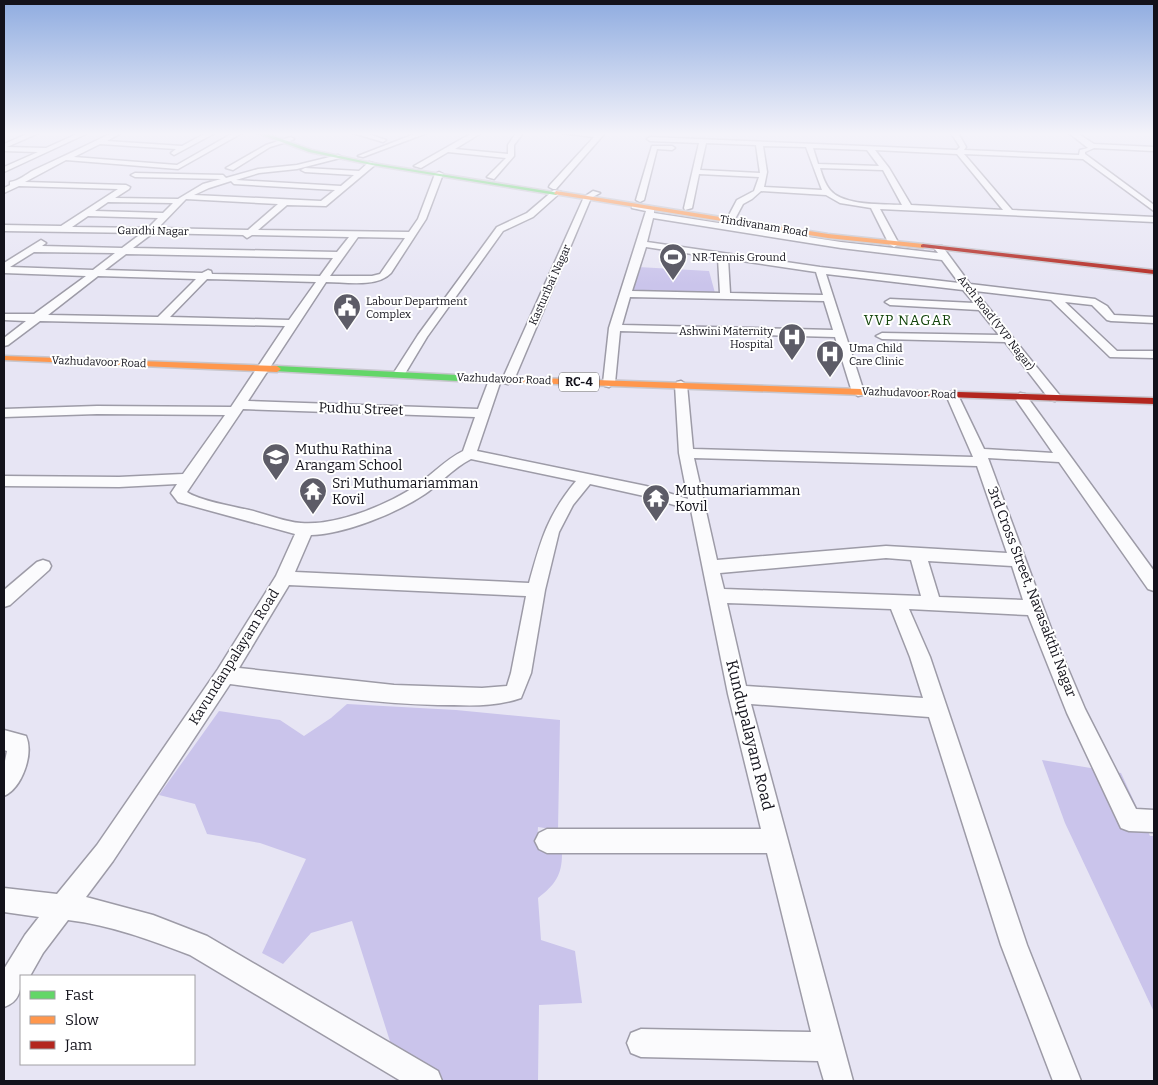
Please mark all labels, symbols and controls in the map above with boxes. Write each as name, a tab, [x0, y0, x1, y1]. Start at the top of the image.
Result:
street label: Tindivanam Road	[719, 213, 810, 239]
street label: Gandhi Nagar	[117, 224, 189, 238]
sports icon: NR Tennis Ground	[658, 242, 688, 281]
street label: Kasturibai Nagar	[526, 243, 574, 327]
place label: NR Tennis Ground	[692, 251, 787, 264]
street label: Arch Road (VVP Nagar)	[955, 273, 1037, 373]
public building icon: Labour Department Complex	[332, 292, 362, 331]
place label: Labour Department Complex	[366, 295, 467, 321]
district label: VVP NAGAR	[864, 312, 952, 329]
hospital icon: Ashwini Maternity Hospital	[777, 322, 807, 361]
place label: Ashwini Maternity Hospital	[679, 325, 773, 351]
hospital icon: Uma Child Care Clinic	[815, 339, 845, 378]
place label: Uma Child Care Clinic	[849, 342, 904, 368]
street label: Vazhudavoor Road	[51, 354, 147, 370]
street label: Vazhudavoor Road	[456, 371, 552, 387]
road number: RC-4	[559, 372, 599, 392]
street label: Vazhudavoor Road	[861, 385, 957, 401]
street label: Pudhu Street	[318, 399, 404, 419]
place label: Muthu Rathina Arangam School	[295, 441, 402, 474]
school or university icon: Muthu Rathina Arangam School	[261, 442, 291, 481]
place label: Sri Muthumariamman Kovil	[332, 475, 478, 508]
temple icon: Sri Muthumariamman Kovil	[298, 476, 328, 515]
place label: Muthumariamman Kovil	[675, 482, 800, 515]
temple icon: Muthumariamman Kovil	[641, 483, 671, 522]
street label: 3rd Cross Street, Navasakthi Nagar	[984, 484, 1080, 700]
street label: Kavundanpalayam Road	[185, 586, 283, 728]
street label: Kundupalayam Road	[722, 658, 778, 813]
legend	[20, 975, 195, 1065]
text: Fast	[65, 986, 94, 1004]
text: Slow	[65, 1011, 100, 1029]
text: Jam	[64, 1036, 93, 1054]

